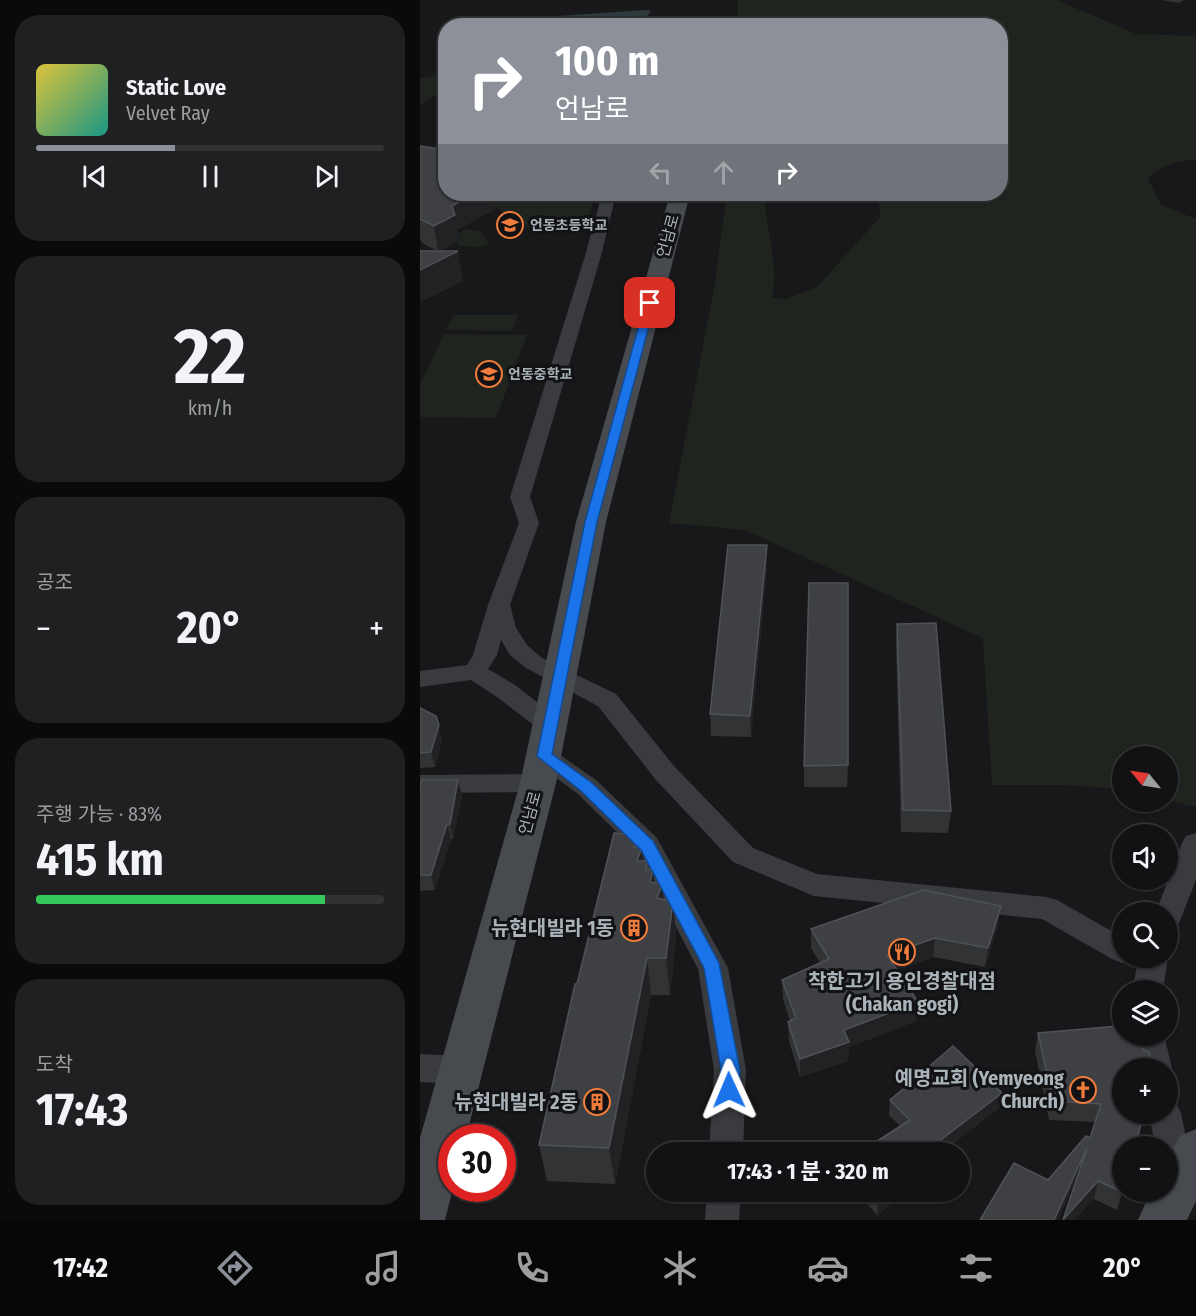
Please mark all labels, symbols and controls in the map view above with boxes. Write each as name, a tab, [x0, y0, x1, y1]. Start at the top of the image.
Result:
text: 100 m	[555, 36, 659, 86]
icon: right	[456, 42, 534, 120]
text: Static Love	[126, 74, 226, 101]
text: 언남로	[555, 93, 630, 125]
text: Velvet Ray	[126, 101, 210, 125]
icon: left	[644, 156, 677, 189]
icon: ahead	[707, 156, 740, 189]
icon: right	[770, 156, 803, 189]
icon: previous	[78, 160, 111, 193]
icon: pause	[194, 160, 227, 193]
icon: next	[310, 160, 343, 193]
school or university icon: 언동초등학교	[495, 210, 525, 240]
street label: 언남로	[653, 212, 683, 260]
place label: 언동초등학교	[530, 217, 607, 234]
pin	[624, 277, 675, 328]
icon: arrive	[633, 286, 666, 319]
text: 22	[174, 310, 246, 404]
school or university icon: 언동중학교	[474, 359, 504, 389]
place label: 언동중학교	[508, 366, 573, 383]
text: km/h	[188, 396, 232, 420]
text: 공조	[36, 570, 73, 594]
text: 20°	[177, 601, 243, 655]
text: −	[36, 609, 51, 649]
text: +	[369, 609, 384, 649]
north arrow	[1112, 746, 1178, 812]
map controls	[1112, 746, 1178, 1202]
street label: 언남로	[515, 789, 545, 837]
text: 주행 가능 · 83%	[36, 802, 162, 826]
button: sound	[1112, 824, 1178, 890]
text: 415 km	[36, 833, 164, 887]
button: search	[1112, 902, 1178, 968]
building icon: 뉴현대빌라 1동	[619, 913, 649, 943]
place label: 뉴현대빌라 1동	[491, 916, 614, 940]
restaurant icon: 착한고기 용인경찰대점 (Chakan gogi)	[887, 937, 917, 967]
place label: 착한고기 용인경찰대점 (Chakan gogi)	[808, 969, 996, 1016]
button: layers	[1112, 980, 1178, 1046]
text: 도착	[36, 1052, 73, 1076]
position arrow	[697, 1058, 761, 1122]
button: +	[1112, 1058, 1178, 1124]
place label: 예명교회 (Yemyeong Church)	[895, 1066, 1064, 1113]
church icon: 예명교회 (Yemyeong Church)	[1068, 1075, 1098, 1105]
text: 17:43	[36, 1083, 128, 1137]
building icon: 뉴현대빌라 2동	[582, 1087, 612, 1117]
place label: 뉴현대빌라 2동	[454, 1090, 578, 1114]
speed limit sign: 30	[438, 1124, 516, 1202]
button: −	[1112, 1136, 1178, 1202]
text: 17:43 · 1 분 · 320 m	[727, 1158, 889, 1185]
icon: directions	[214, 1247, 256, 1289]
icon: music	[362, 1247, 404, 1289]
icon: phone	[511, 1247, 553, 1289]
icon: climate	[659, 1247, 701, 1289]
icon: car	[807, 1247, 849, 1289]
icon: filters	[955, 1247, 997, 1289]
text: 17:42	[53, 1252, 108, 1284]
text: 20°	[1103, 1252, 1143, 1284]

